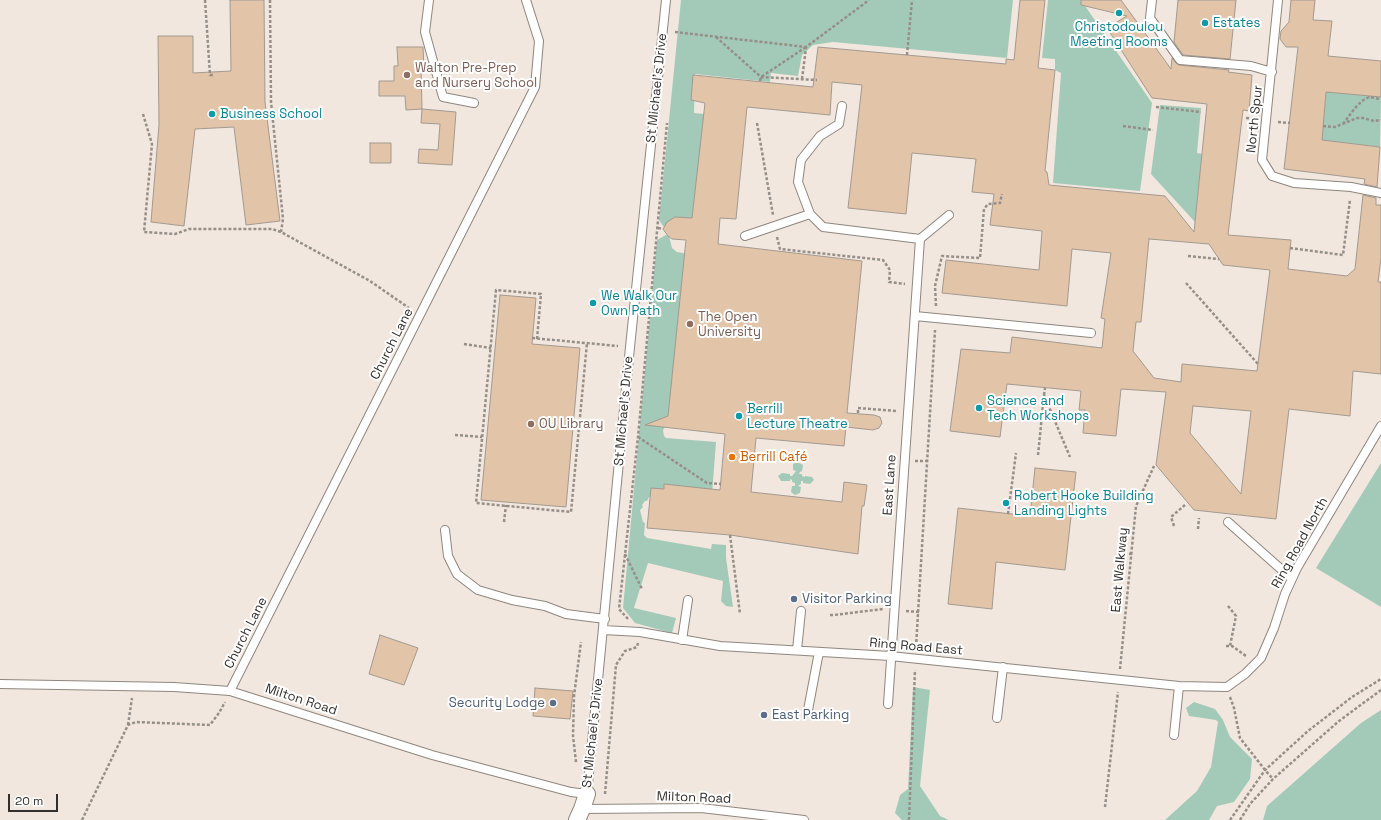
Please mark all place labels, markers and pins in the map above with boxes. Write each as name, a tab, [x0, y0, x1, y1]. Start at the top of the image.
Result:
marker: Christodoulou Meeting Rooms	[1114, 8, 1124, 18]
place label: Estates	[1213, 15, 1260, 31]
marker: Estates	[1200, 18, 1210, 28]
place label: Christodoulou Meeting Rooms	[1070, 19, 1168, 50]
place label: Walton Pre-Prep and Nursery School	[415, 60, 537, 91]
marker: Walton Pre-Prep and Nursery School	[402, 70, 412, 80]
place label: Business School	[220, 106, 322, 122]
marker: Business School	[207, 109, 217, 119]
place label: We Walk Our Own Path	[601, 288, 677, 319]
marker: We Walk Our Own Path	[588, 298, 598, 308]
place label: The Open University	[698, 309, 761, 340]
marker: The Open University	[685, 319, 695, 329]
place label: Science and Tech Workshops	[987, 393, 1089, 424]
place label: Berrill Lecture Theatre	[747, 401, 848, 432]
marker: Science and Tech Workshops	[974, 403, 984, 413]
marker: Berrill Lecture Theatre	[734, 411, 744, 421]
place label: OU Library	[539, 416, 603, 432]
marker: OU Library	[526, 419, 536, 429]
place label: Berrill Café	[740, 449, 808, 465]
marker: Berrill Café	[727, 452, 737, 462]
place label: Robert Hooke Building Landing Lights	[1014, 488, 1154, 519]
marker: Robert Hooke Building Landing Lights	[1001, 498, 1011, 508]
place label: Visitor Parking	[802, 591, 892, 607]
marker: Visitor Parking	[789, 594, 799, 604]
place label: Security Lodge	[449, 695, 545, 711]
marker: Security Lodge	[548, 698, 558, 708]
place label: East Parking	[772, 707, 849, 723]
marker: East Parking	[759, 710, 769, 720]

